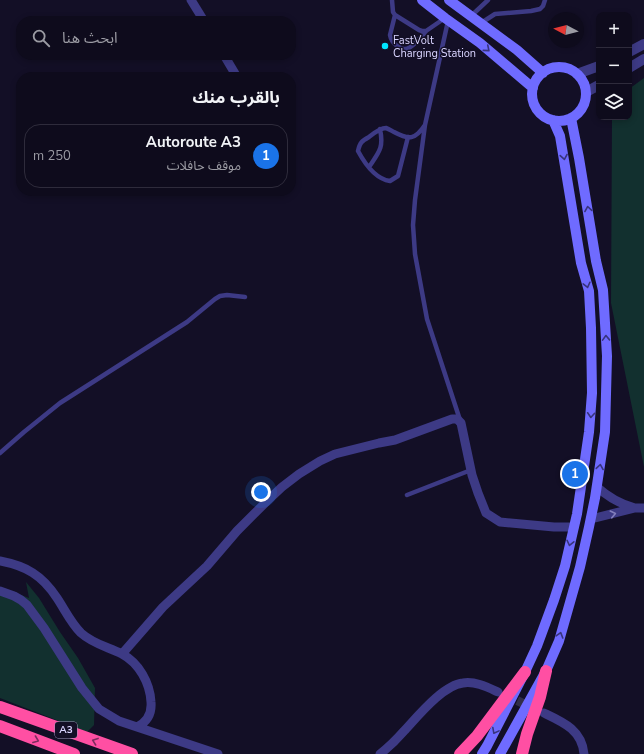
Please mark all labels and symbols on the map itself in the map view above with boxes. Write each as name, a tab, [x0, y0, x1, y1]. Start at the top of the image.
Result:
north arrow	[548, 12, 584, 48]
place label: FastVolt Charging Station	[393, 33, 476, 61]
marker: FastVolt Charging Station	[380, 41, 390, 51]
one-way arrow	[482, 45, 489, 52]
one-way arrow	[559, 154, 567, 161]
one-way arrow	[584, 206, 592, 213]
one-way arrow	[583, 282, 591, 288]
one-way arrow	[602, 335, 611, 341]
one-way arrow	[586, 412, 595, 418]
pin: 1	[562, 459, 588, 489]
one-way arrow	[595, 464, 604, 470]
your location	[251, 482, 271, 502]
one-way arrow	[610, 510, 616, 518]
one-way arrow	[567, 540, 575, 546]
one-way arrow	[555, 631, 564, 638]
road number: A3	[55, 722, 77, 738]
one-way arrow	[492, 727, 500, 734]
one-way arrow	[33, 736, 40, 744]
one-way arrow	[92, 737, 99, 745]

